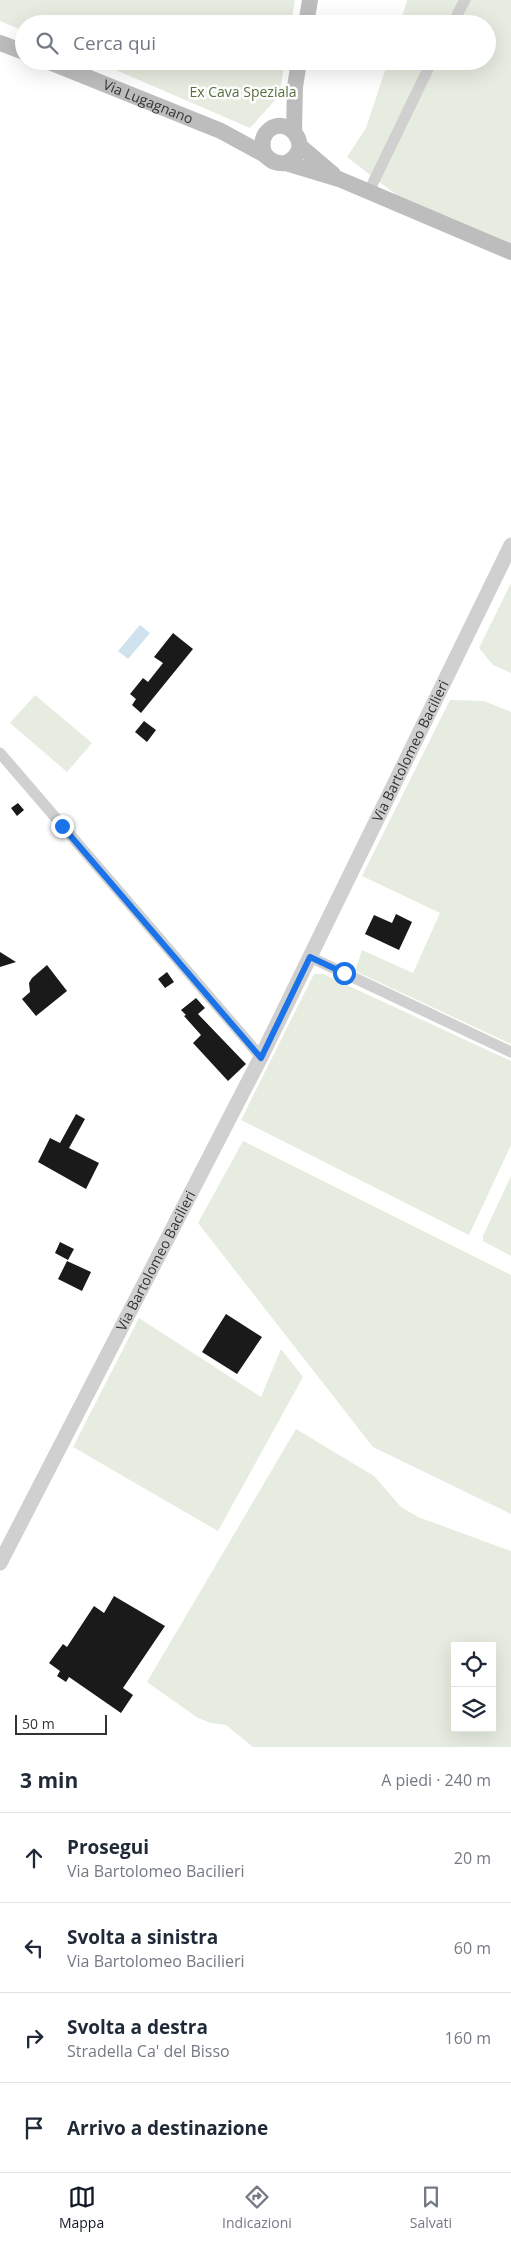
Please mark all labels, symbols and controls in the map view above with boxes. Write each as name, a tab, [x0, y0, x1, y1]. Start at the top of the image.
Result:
search box	[15, 15, 496, 70]
icon: search	[33, 29, 61, 57]
text: Cerca qui	[73, 30, 156, 56]
street label: Via Lugagnano	[100, 75, 196, 128]
park label: Ex Cava Speziala	[189, 82, 297, 101]
street label: Via Bartolomeo Bacilieri	[367, 677, 453, 825]
route end	[51, 815, 74, 838]
route start	[333, 962, 356, 985]
street label: Via Bartolomeo Bacilieri	[111, 1187, 200, 1334]
map controls	[451, 1642, 496, 1732]
button: locate	[451, 1642, 496, 1687]
button: layers	[451, 1687, 496, 1732]
scale bar	[15, 1712, 108, 1735]
text: 50 m	[22, 1714, 55, 1733]
text: 3 min	[20, 1766, 78, 1794]
text: A piedi · 240 m	[381, 1769, 491, 1791]
text: Prosegui	[67, 1834, 149, 1860]
icon: ahead	[20, 1844, 48, 1872]
text: 20 m	[454, 1847, 491, 1869]
text: Via Bartolomeo Bacilieri	[67, 1860, 245, 1882]
text: Svolta a sinistra	[67, 1924, 218, 1950]
icon: left	[20, 1934, 48, 1962]
text: 60 m	[454, 1937, 491, 1959]
text: Via Bartolomeo Bacilieri	[67, 1950, 245, 1972]
text: Svolta a destra	[67, 2014, 208, 2040]
icon: right	[20, 2024, 48, 2052]
text: 160 m	[445, 2027, 491, 2049]
text: Stradella Ca' del Bisso	[67, 2040, 230, 2062]
icon: arrive	[20, 2114, 48, 2142]
text: Arrivo a destinazione	[67, 2115, 268, 2141]
tab: Mappa	[59, 2183, 104, 2232]
tab: Indicazioni	[222, 2183, 292, 2232]
tab: Salvati	[410, 2183, 452, 2232]

